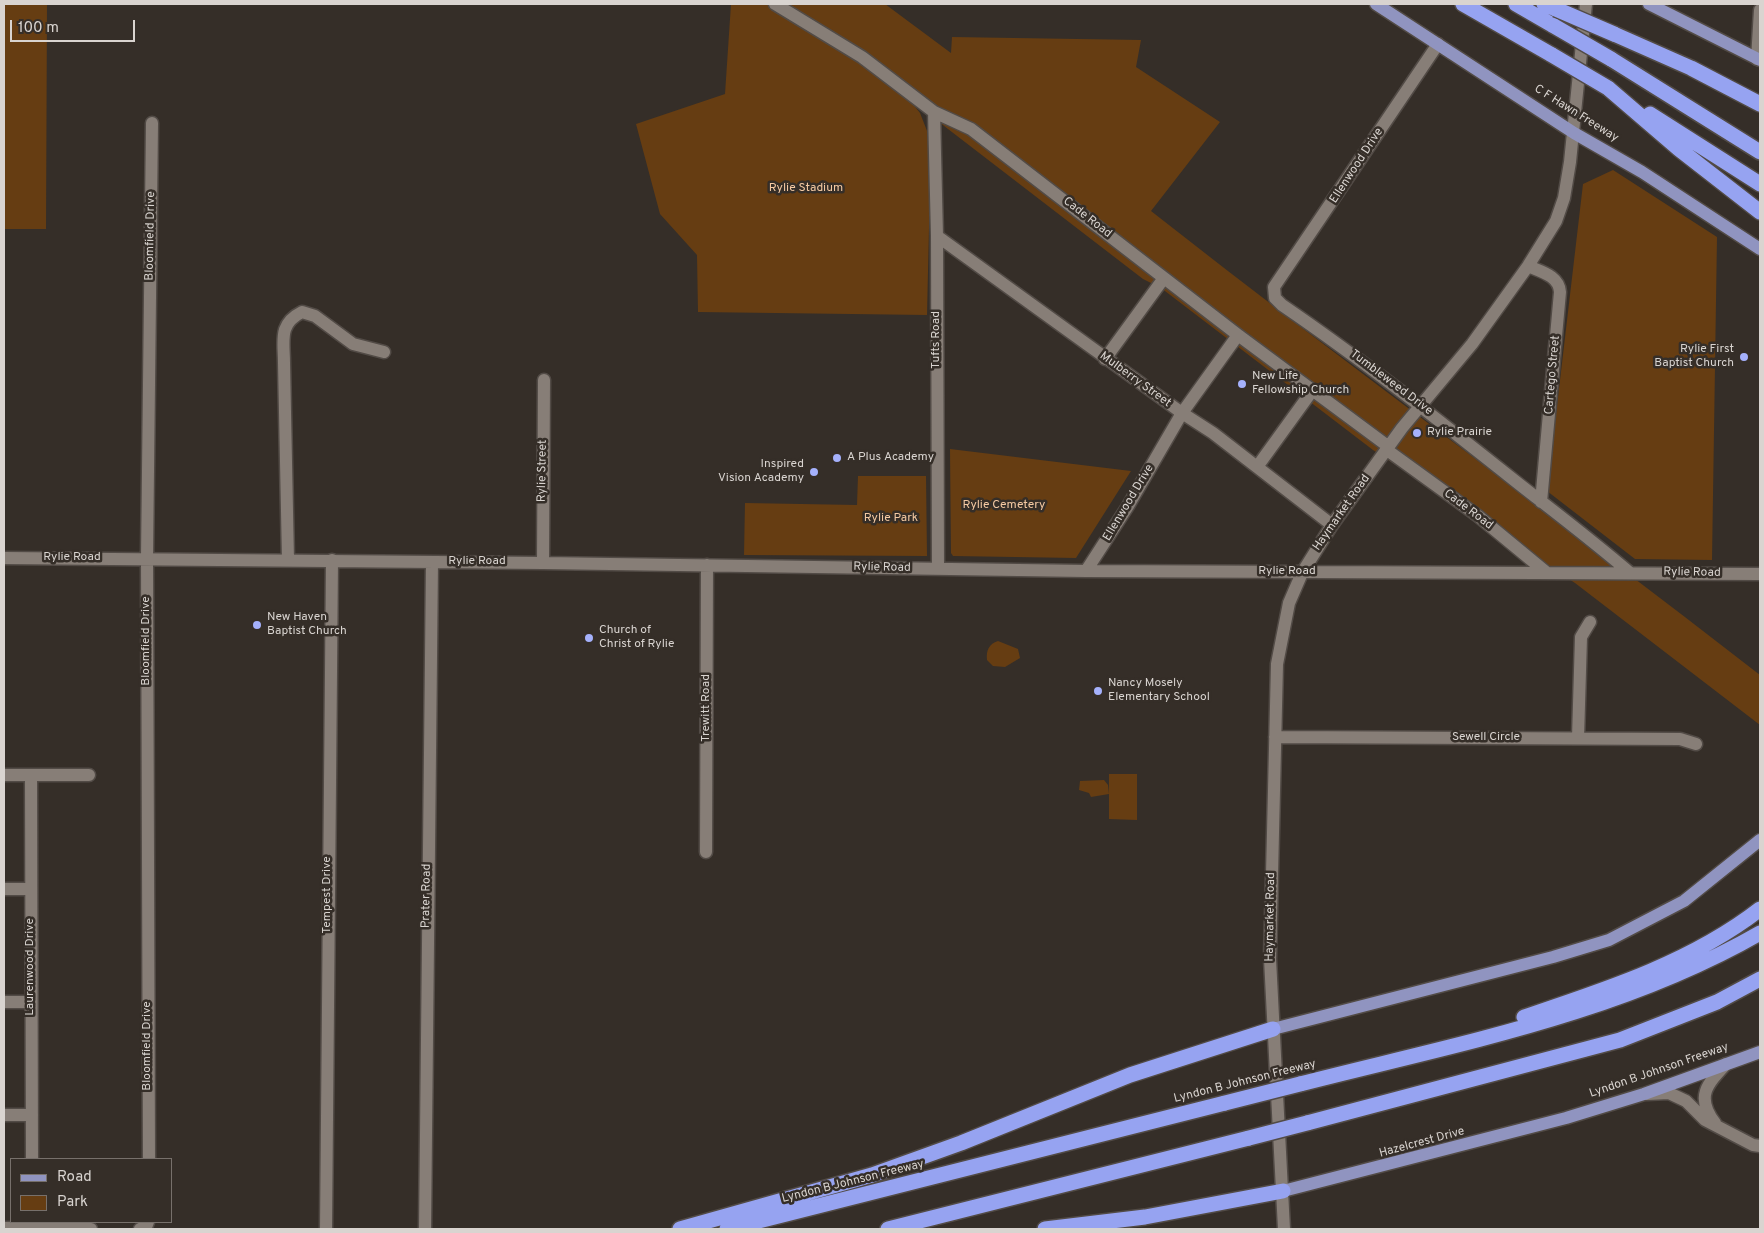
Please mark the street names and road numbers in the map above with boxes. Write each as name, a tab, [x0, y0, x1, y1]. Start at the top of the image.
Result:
street label: C F Hawn Freeway	[1531, 82, 1621, 146]
street label: Ellenwood Drive	[1327, 126, 1387, 206]
street label: Bloomfield Drive	[143, 191, 159, 281]
street label: Cade Road	[1060, 194, 1114, 242]
street label: Tufts Road	[930, 311, 944, 369]
street label: Cartego Street	[1542, 335, 1564, 415]
street label: Tumbleweed Drive	[1347, 347, 1435, 419]
street label: Mulberry Street	[1097, 349, 1173, 411]
street label: Rylie Street	[535, 440, 551, 502]
street label: Ellenwood Drive	[1100, 462, 1158, 544]
street label: Haymarket Road	[1310, 472, 1374, 554]
street label: Cade Road	[1440, 487, 1496, 533]
street label: Rylie Road	[43, 551, 101, 565]
street label: Rylie Road	[448, 555, 506, 569]
street label: Rylie Road	[853, 560, 911, 576]
street label: Rylie Road	[1258, 565, 1316, 579]
street label: Rylie Road	[1663, 565, 1721, 581]
street label: Bloomfield Drive	[140, 596, 154, 686]
street label: Trewitt Road	[700, 674, 714, 742]
street label: Sewell Circle	[1452, 731, 1520, 745]
street label: Tempest Drive	[321, 856, 335, 934]
street label: Prater Road	[419, 864, 435, 928]
street label: Haymarket Road	[1263, 872, 1279, 962]
street label: Laurenwood Drive	[24, 918, 38, 1016]
street label: Bloomfield Drive	[141, 1001, 155, 1091]
street label: Lyndon B Johnson Freeway	[1588, 1040, 1730, 1102]
street label: Lyndon B Johnson Freeway	[1172, 1057, 1318, 1107]
street label: Hazelcrest Drive	[1378, 1125, 1466, 1161]
street label: Lyndon B Johnson Freeway	[780, 1157, 926, 1207]

